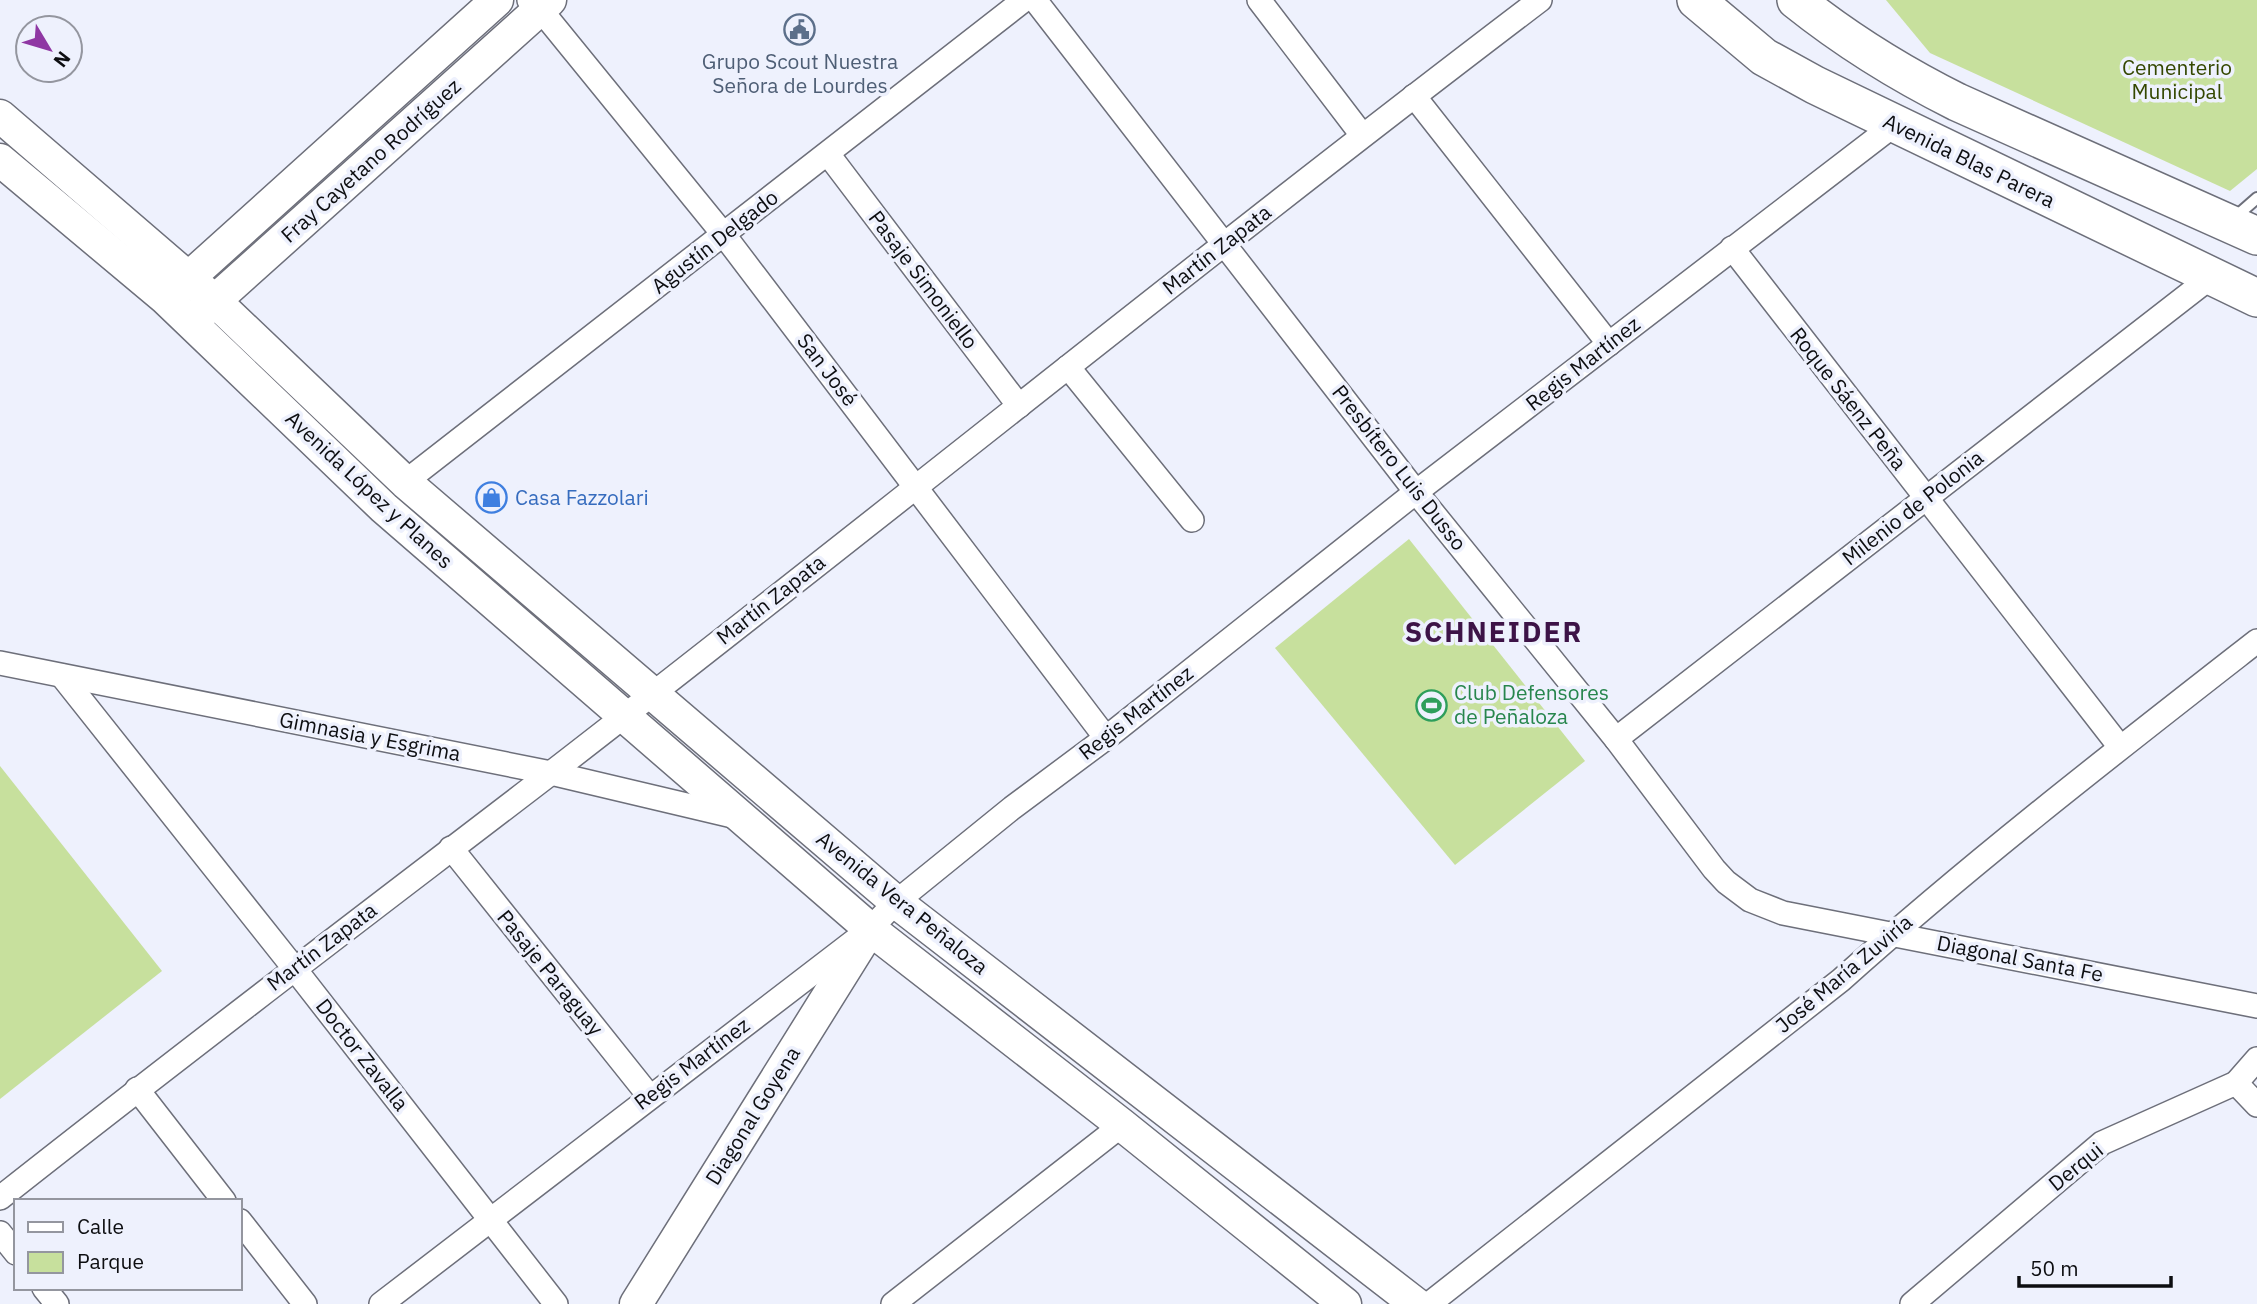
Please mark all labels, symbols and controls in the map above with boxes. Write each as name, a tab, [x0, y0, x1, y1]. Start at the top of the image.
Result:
public building icon: Grupo Scout Nuestra Señora de Lourdes	[783, 13, 817, 47]
north arrow	[14, 14, 84, 84]
text: N	[49, 47, 76, 72]
place label: Grupo Scout Nuestra Señora de Lourdes	[702, 47, 898, 99]
park label: Cementerio Municipal	[2122, 53, 2232, 105]
street label: Fray Cayetano Rodríguez	[274, 72, 466, 249]
street label: Avenida Blas Parera	[1879, 106, 2060, 214]
street label: Agustín Delgado	[645, 183, 783, 299]
street label: Martín Zapata	[1156, 198, 1277, 301]
street label: Pasaje Simoniello	[863, 205, 985, 354]
street label: Regis Martínez	[1519, 310, 1646, 417]
street label: Roque Sáenz Peña	[1784, 321, 1913, 476]
street label: San José	[791, 327, 864, 412]
street label: Presbítero Luis Dusso	[1326, 379, 1473, 556]
street label: Avenida López y Planes	[280, 404, 459, 574]
street label: Milenio de Polonia	[1836, 443, 1989, 571]
shop icon: Casa Fazzolari	[475, 481, 509, 515]
place label: Casa Fazzolari	[515, 483, 649, 511]
street label: Martín Zapata	[710, 548, 831, 651]
district label: SCHNEIDER	[1405, 613, 1583, 650]
street label: Regis Martínez	[1072, 659, 1199, 766]
place label: Club Defensores de Peñaloza	[1454, 678, 1609, 730]
sports icon: Club Defensores de Peñaloza	[1414, 688, 1448, 722]
street label: Gimnasia y Esgrima	[277, 705, 463, 767]
street label: Avenida Vera Peñaloza	[811, 824, 994, 980]
street label: Martín Zapata	[261, 896, 382, 997]
street label: Pasaje Paraguay	[491, 904, 610, 1041]
street label: José María Zuviría	[1769, 908, 1918, 1039]
street label: Diagonal Santa Fe	[1935, 928, 2106, 988]
street label: Doctor Zavalla	[310, 992, 415, 1116]
street label: Regis Martínez	[628, 1010, 755, 1116]
street label: Diagonal Goyena	[698, 1041, 806, 1190]
street label: Derqui	[2042, 1136, 2108, 1197]
legend	[14, 1199, 242, 1290]
text: Calle	[77, 1212, 124, 1240]
scale bar	[2019, 1244, 2171, 1288]
text: Parque	[77, 1247, 144, 1275]
text: 50 m	[2030, 1254, 2079, 1282]

